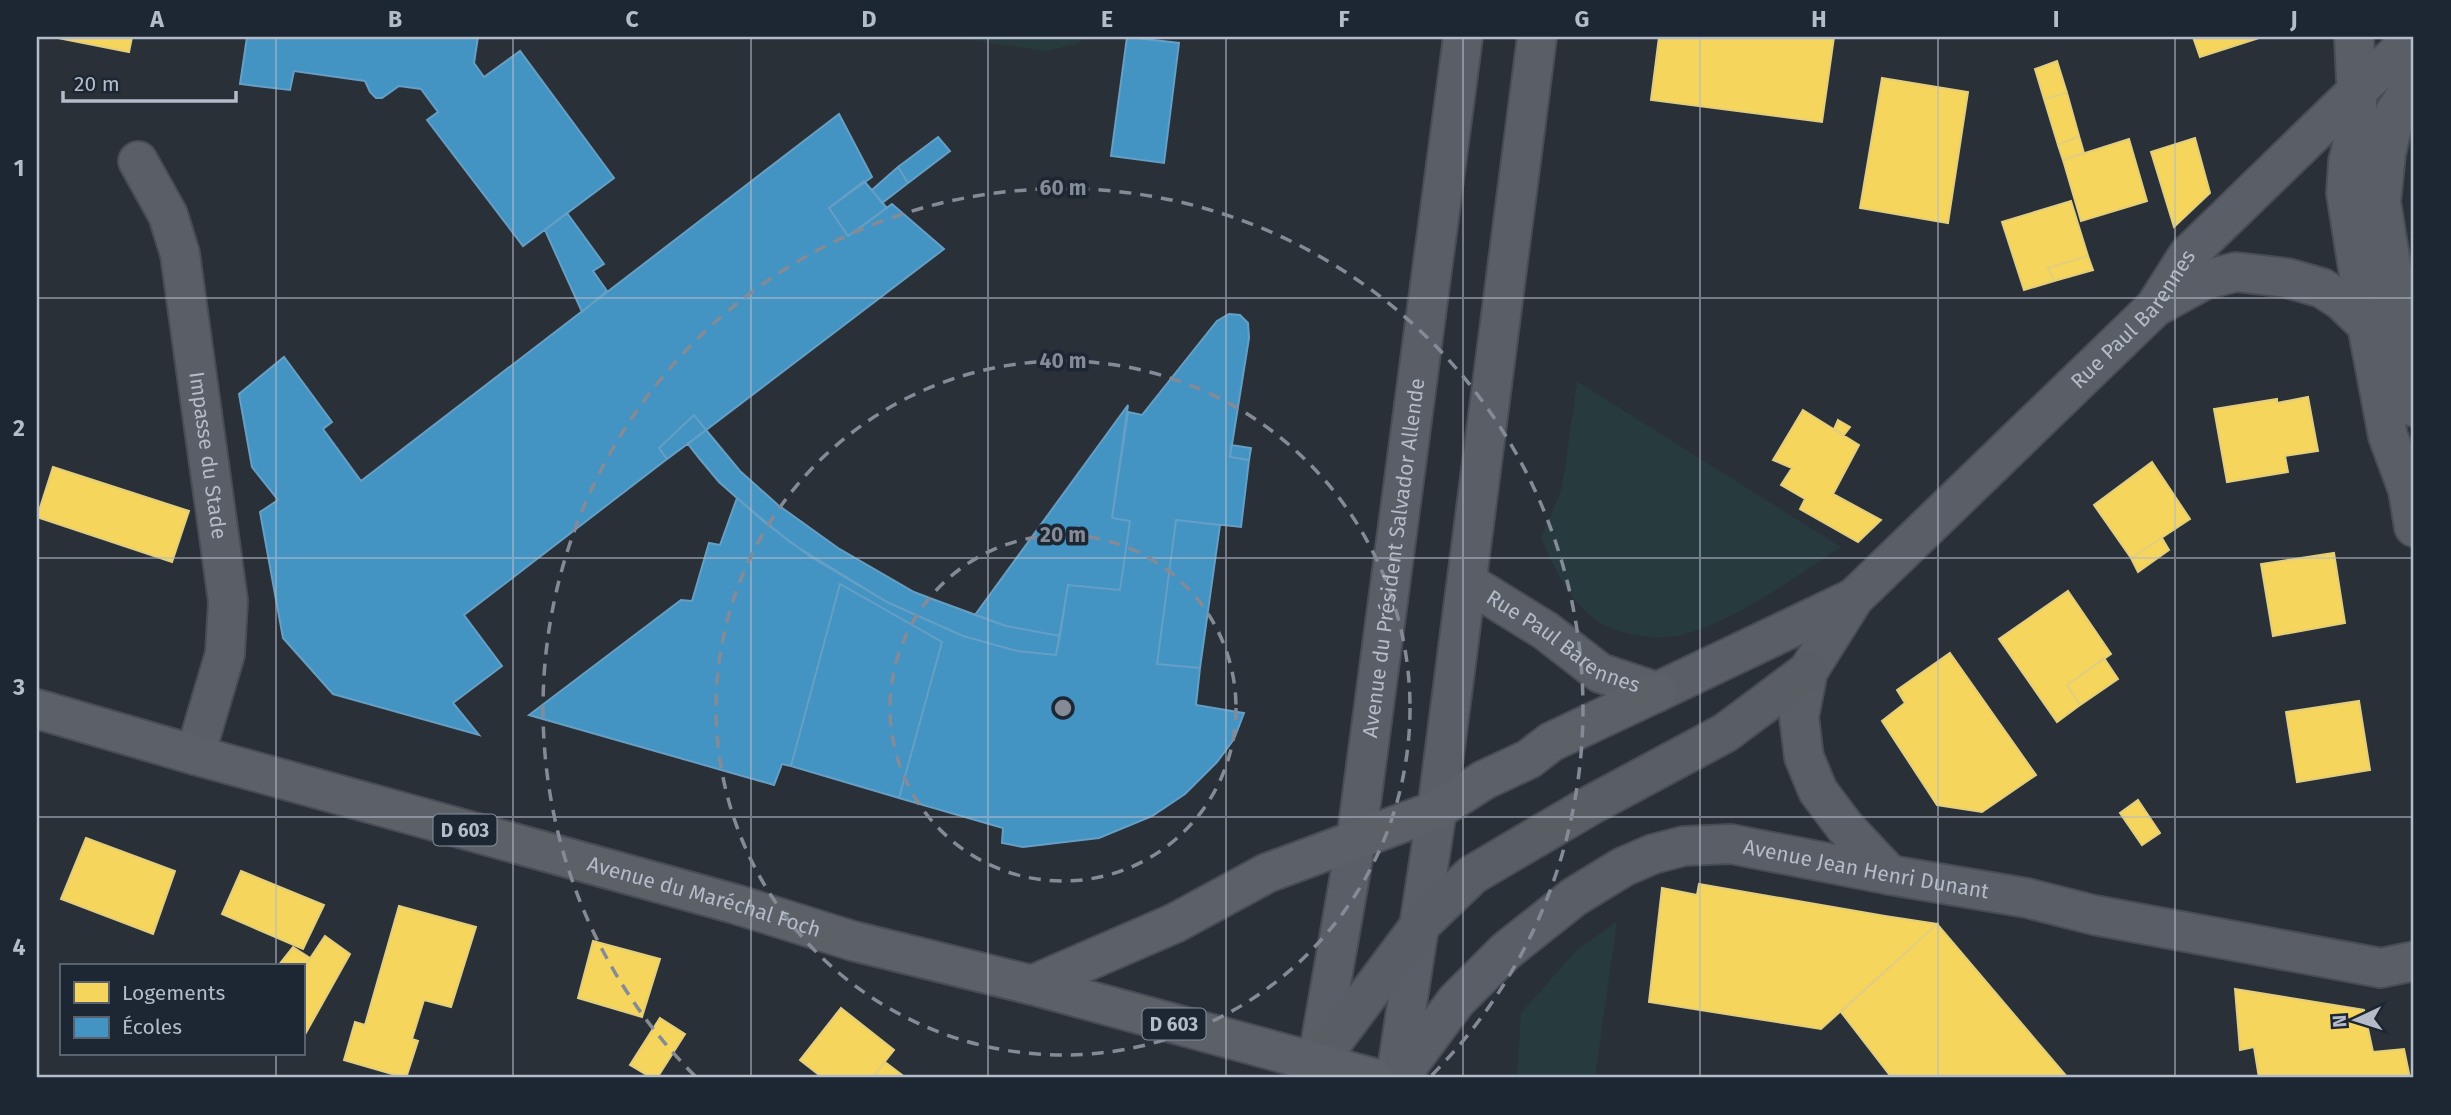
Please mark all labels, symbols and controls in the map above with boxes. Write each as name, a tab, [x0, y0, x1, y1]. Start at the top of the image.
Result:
text: A	[149, 5, 164, 33]
text: B	[388, 5, 402, 33]
text: C	[625, 5, 639, 33]
text: D	[862, 5, 877, 33]
text: E	[1101, 5, 1113, 33]
text: F	[1338, 5, 1350, 33]
text: G	[1575, 5, 1589, 33]
text: H	[1811, 5, 1827, 33]
text: I	[2053, 5, 2059, 33]
text: J	[2289, 5, 2298, 33]
scale bar	[63, 60, 236, 104]
text: 20 m	[74, 71, 120, 97]
text: 1	[14, 154, 24, 182]
text: 60 m	[1040, 175, 1086, 201]
street label: Rue Paul Barennes	[2065, 245, 2201, 394]
text: 40 m	[1040, 348, 1086, 374]
street label: Impasse du Stade	[183, 370, 232, 541]
street label: Avenue du Président Salvador Allende	[1357, 377, 1430, 739]
text: 2	[13, 414, 25, 442]
text: 20 m	[1040, 522, 1086, 548]
street label: Rue Paul Barennes	[1482, 584, 1644, 698]
text: 3	[12, 673, 25, 701]
centre of rings	[1051, 696, 1075, 720]
road number: D 603	[434, 814, 496, 846]
street label: Avenue Jean Henri Dunant	[1741, 834, 1991, 904]
street label: Avenue du Maréchal Foch	[584, 851, 824, 943]
text: 4	[13, 933, 26, 961]
legend	[60, 964, 304, 1056]
text: Logements	[122, 980, 226, 1006]
north arrow	[2322, 986, 2392, 1056]
road number: D 603	[1142, 1008, 1206, 1040]
text: Écoles	[122, 1014, 182, 1040]
text: N	[2328, 1014, 2351, 1028]

